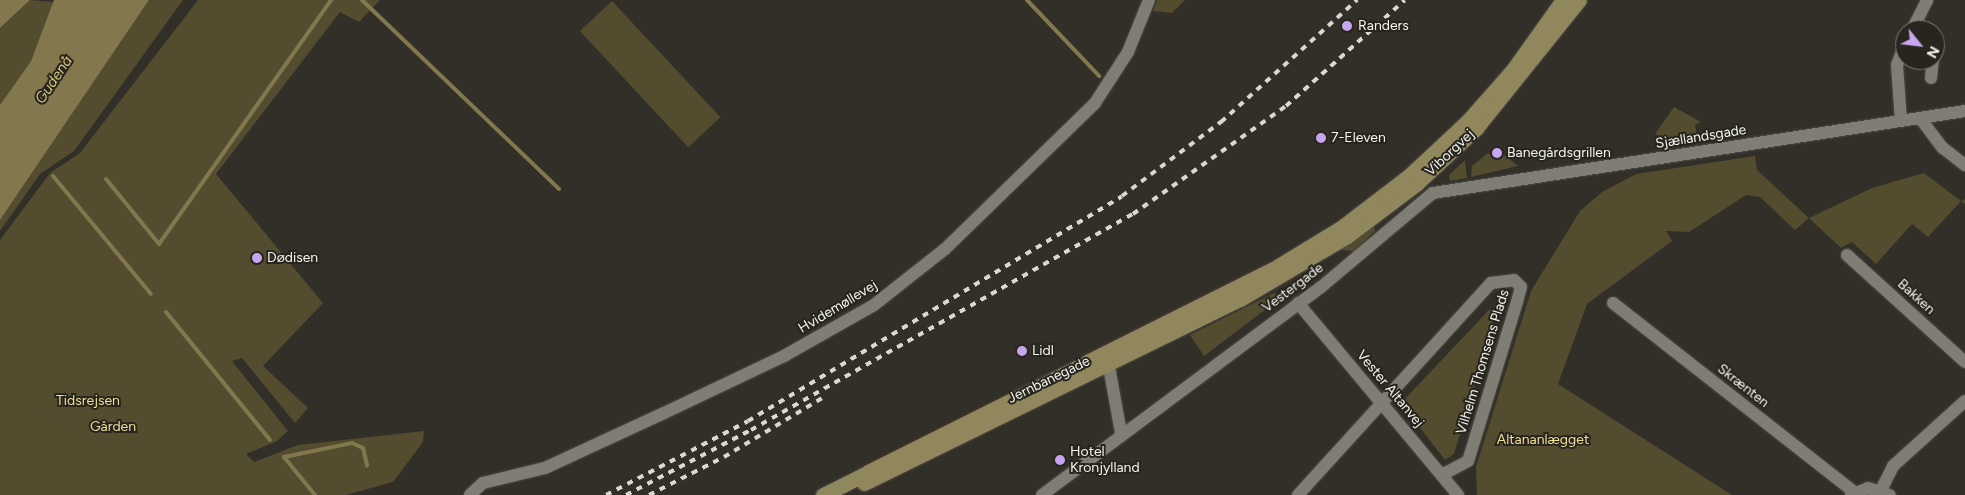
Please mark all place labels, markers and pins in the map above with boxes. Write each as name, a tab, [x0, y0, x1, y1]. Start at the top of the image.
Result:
place label: Randers	[1358, 18, 1409, 34]
marker: Randers	[1340, 19, 1354, 33]
place label: 7-Eleven	[1331, 130, 1386, 146]
marker: 7-Eleven	[1315, 132, 1327, 144]
place label: Banegårdsgrillen	[1507, 145, 1611, 161]
marker: Banegårdsgrillen	[1491, 147, 1503, 159]
place label: Dødisen	[267, 250, 318, 266]
marker: Dødisen	[251, 252, 263, 264]
place label: Lidl	[1032, 343, 1054, 359]
marker: Lidl	[1016, 345, 1028, 357]
place label: Hotel Kronjylland	[1070, 444, 1140, 477]
marker: Hotel Kronjylland	[1054, 454, 1066, 466]

